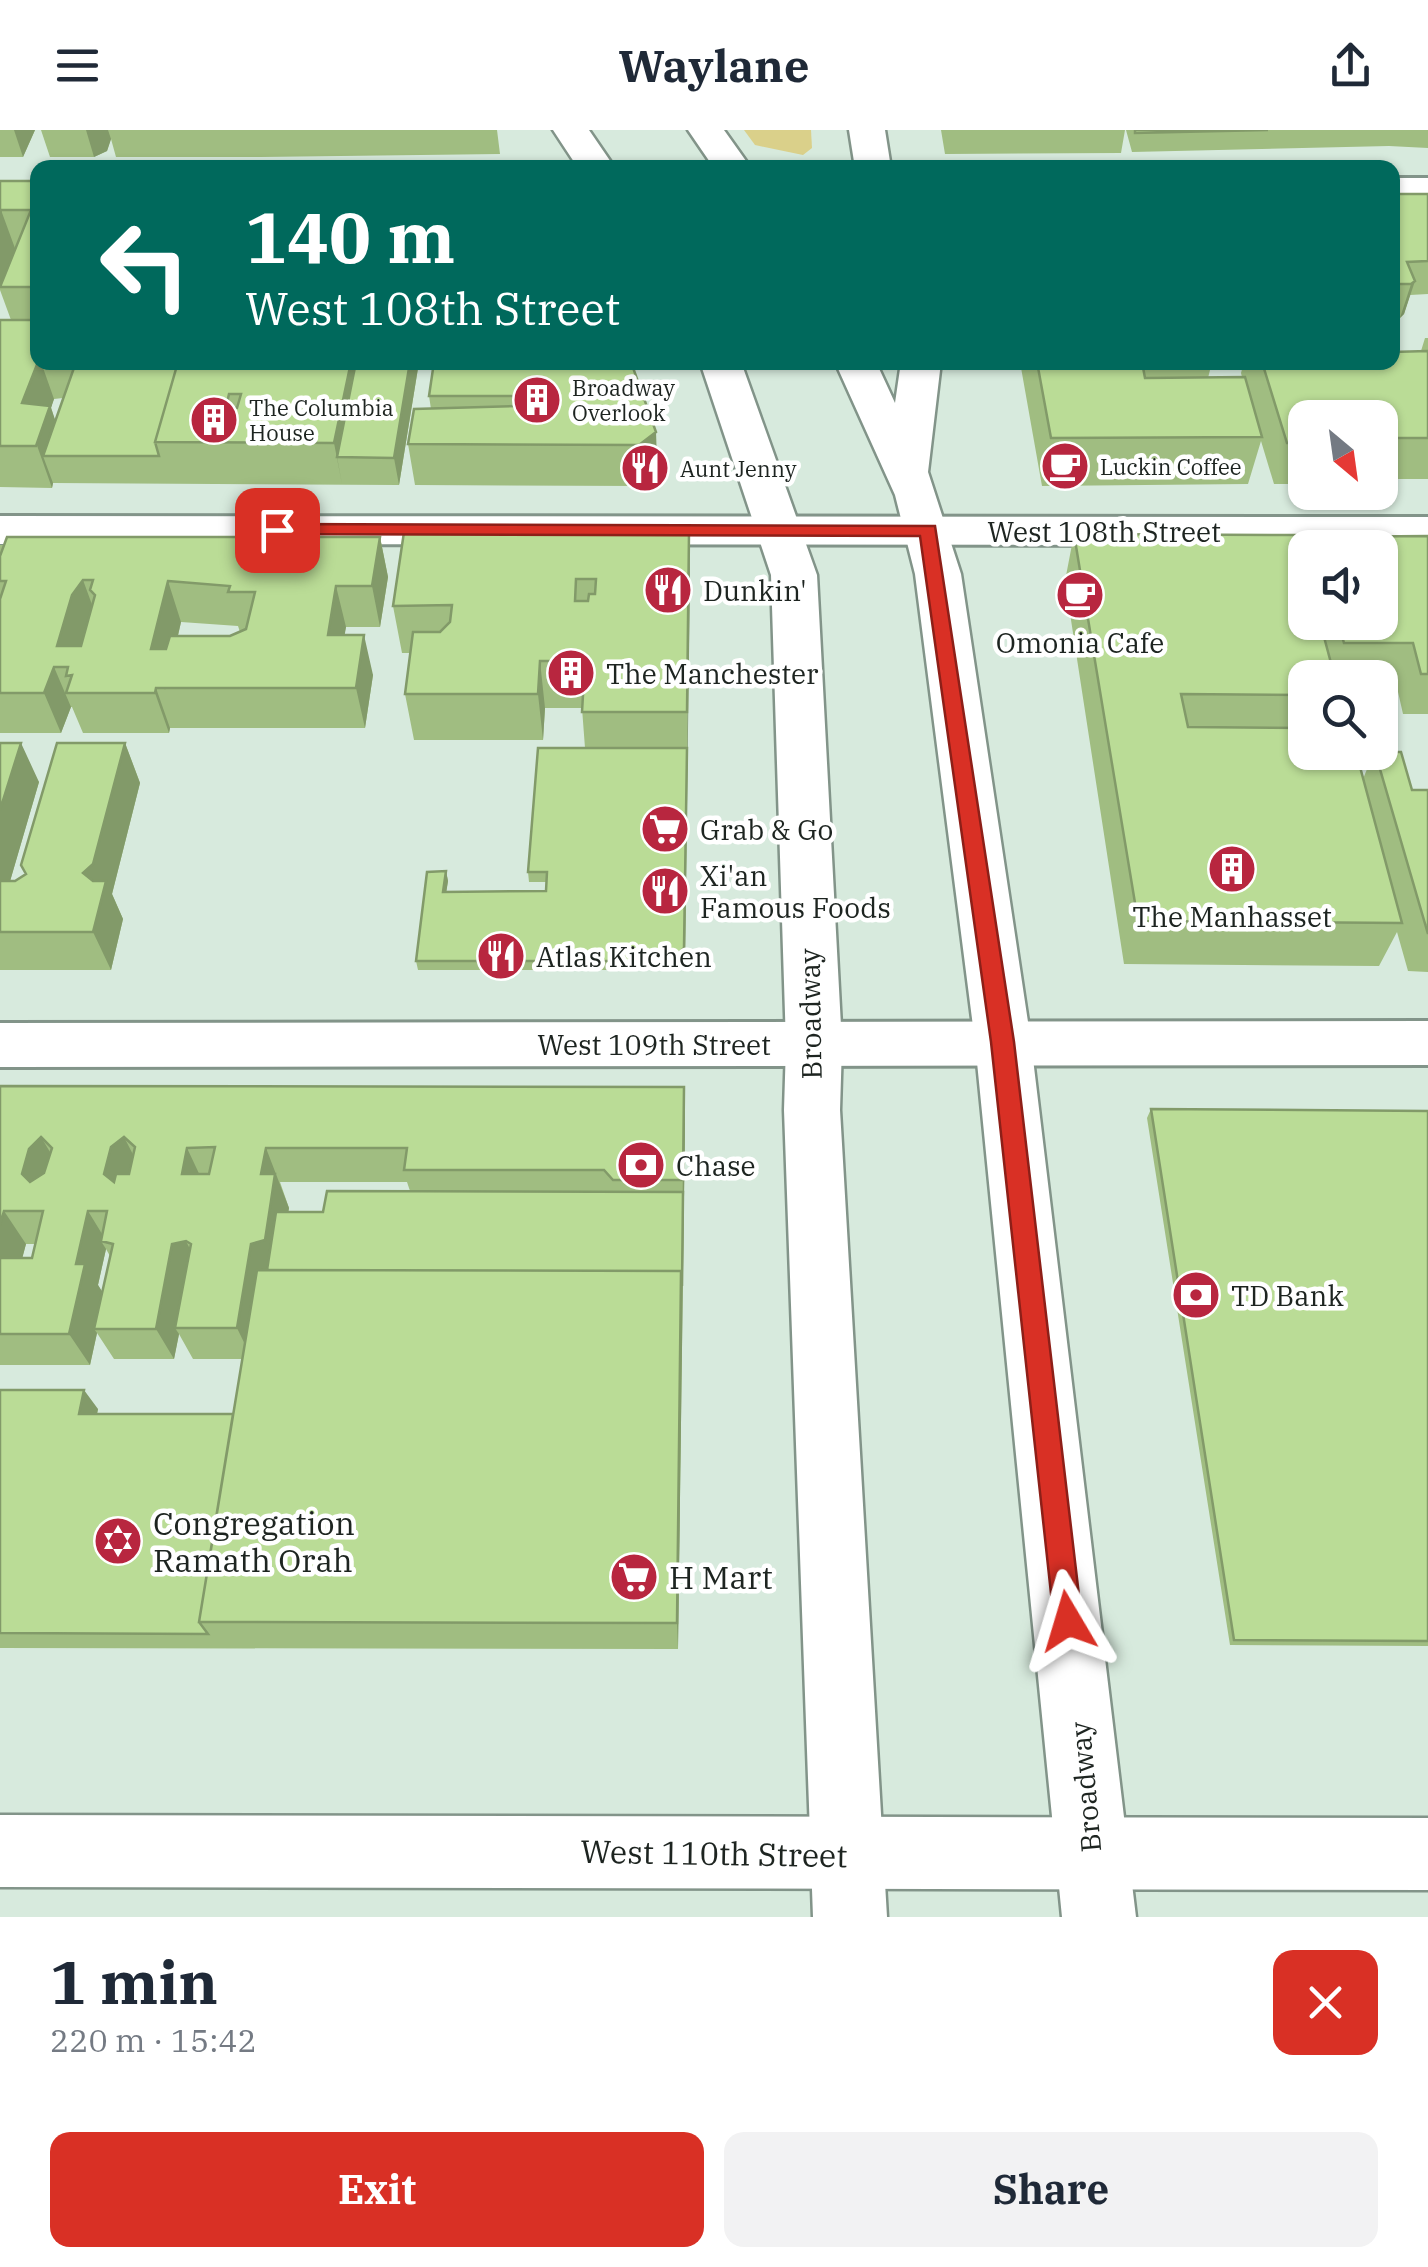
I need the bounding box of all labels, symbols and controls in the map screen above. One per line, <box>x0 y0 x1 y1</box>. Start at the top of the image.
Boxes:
text: Waylane <box>619 36 809 94</box>
icon: menu <box>50 38 105 93</box>
icon: share <box>1323 38 1378 93</box>
text: 140 m <box>245 191 455 282</box>
icon: left <box>80 200 210 330</box>
text: West 108th Street <box>245 279 620 337</box>
place label: Broadway Overlook <box>572 373 675 427</box>
building icon: Broadway Overlook <box>511 374 563 426</box>
place label: The Columbia House <box>249 393 394 447</box>
building icon: The Columbia House <box>188 394 240 446</box>
north arrow <box>1288 400 1398 510</box>
map controls <box>1288 400 1398 770</box>
cafe icon: Luckin Coffee <box>1039 440 1091 492</box>
restaurant icon: Aunt Jenny <box>619 442 671 494</box>
place label: Luckin Coffee <box>1100 452 1242 481</box>
place label: Aunt Jenny <box>680 454 797 483</box>
pin <box>235 488 320 573</box>
icon: arrive <box>250 503 305 558</box>
street label: West 108th Street <box>987 513 1221 550</box>
button: sound <box>1288 530 1398 640</box>
restaurant icon: Dunkin' <box>642 564 694 616</box>
cafe icon: Omonia Cafe <box>1054 569 1106 621</box>
place label: Dunkin' <box>703 572 807 609</box>
place label: Omonia Cafe <box>996 624 1164 661</box>
building icon: The Manchester <box>545 647 597 699</box>
place label: The Manchester <box>606 655 819 692</box>
button: search <box>1288 660 1398 770</box>
supermarket icon: Grab & Go <box>639 803 691 855</box>
place label: Grab & Go <box>700 811 833 848</box>
building icon: The Manhasset <box>1206 843 1258 895</box>
place label: Xi'an Famous Foods <box>700 857 891 926</box>
restaurant icon: Xi'an Famous Foods <box>639 865 691 917</box>
place label: The Manhasset <box>1132 898 1332 935</box>
restaurant icon: Atlas Kitchen <box>475 930 527 982</box>
place label: Atlas Kitchen <box>536 938 712 975</box>
street label: Broadway <box>790 948 830 1080</box>
street label: West 109th Street <box>537 1026 771 1063</box>
bank icon: Chase <box>615 1139 667 1191</box>
place label: Chase <box>676 1147 756 1184</box>
bank icon: TD Bank <box>1170 1269 1222 1321</box>
place label: TD Bank <box>1231 1277 1344 1314</box>
place label: Congregation Ramath Orah <box>153 1502 355 1581</box>
synagogue icon: Congregation Ramath Orah <box>92 1515 144 1567</box>
supermarket icon: H Mart <box>608 1551 660 1603</box>
place label: H Mart <box>669 1556 773 1598</box>
position arrow <box>1016 1569 1120 1673</box>
street label: Broadway <box>1061 1720 1109 1854</box>
street label: West 110th Street <box>580 1830 848 1876</box>
text: 1 min <box>50 1942 218 2021</box>
button: close <box>1273 1950 1378 2055</box>
text: 220 m · 15:42 <box>50 2019 257 2061</box>
button: Exit <box>50 2132 704 2247</box>
button: Share <box>724 2132 1378 2247</box>

